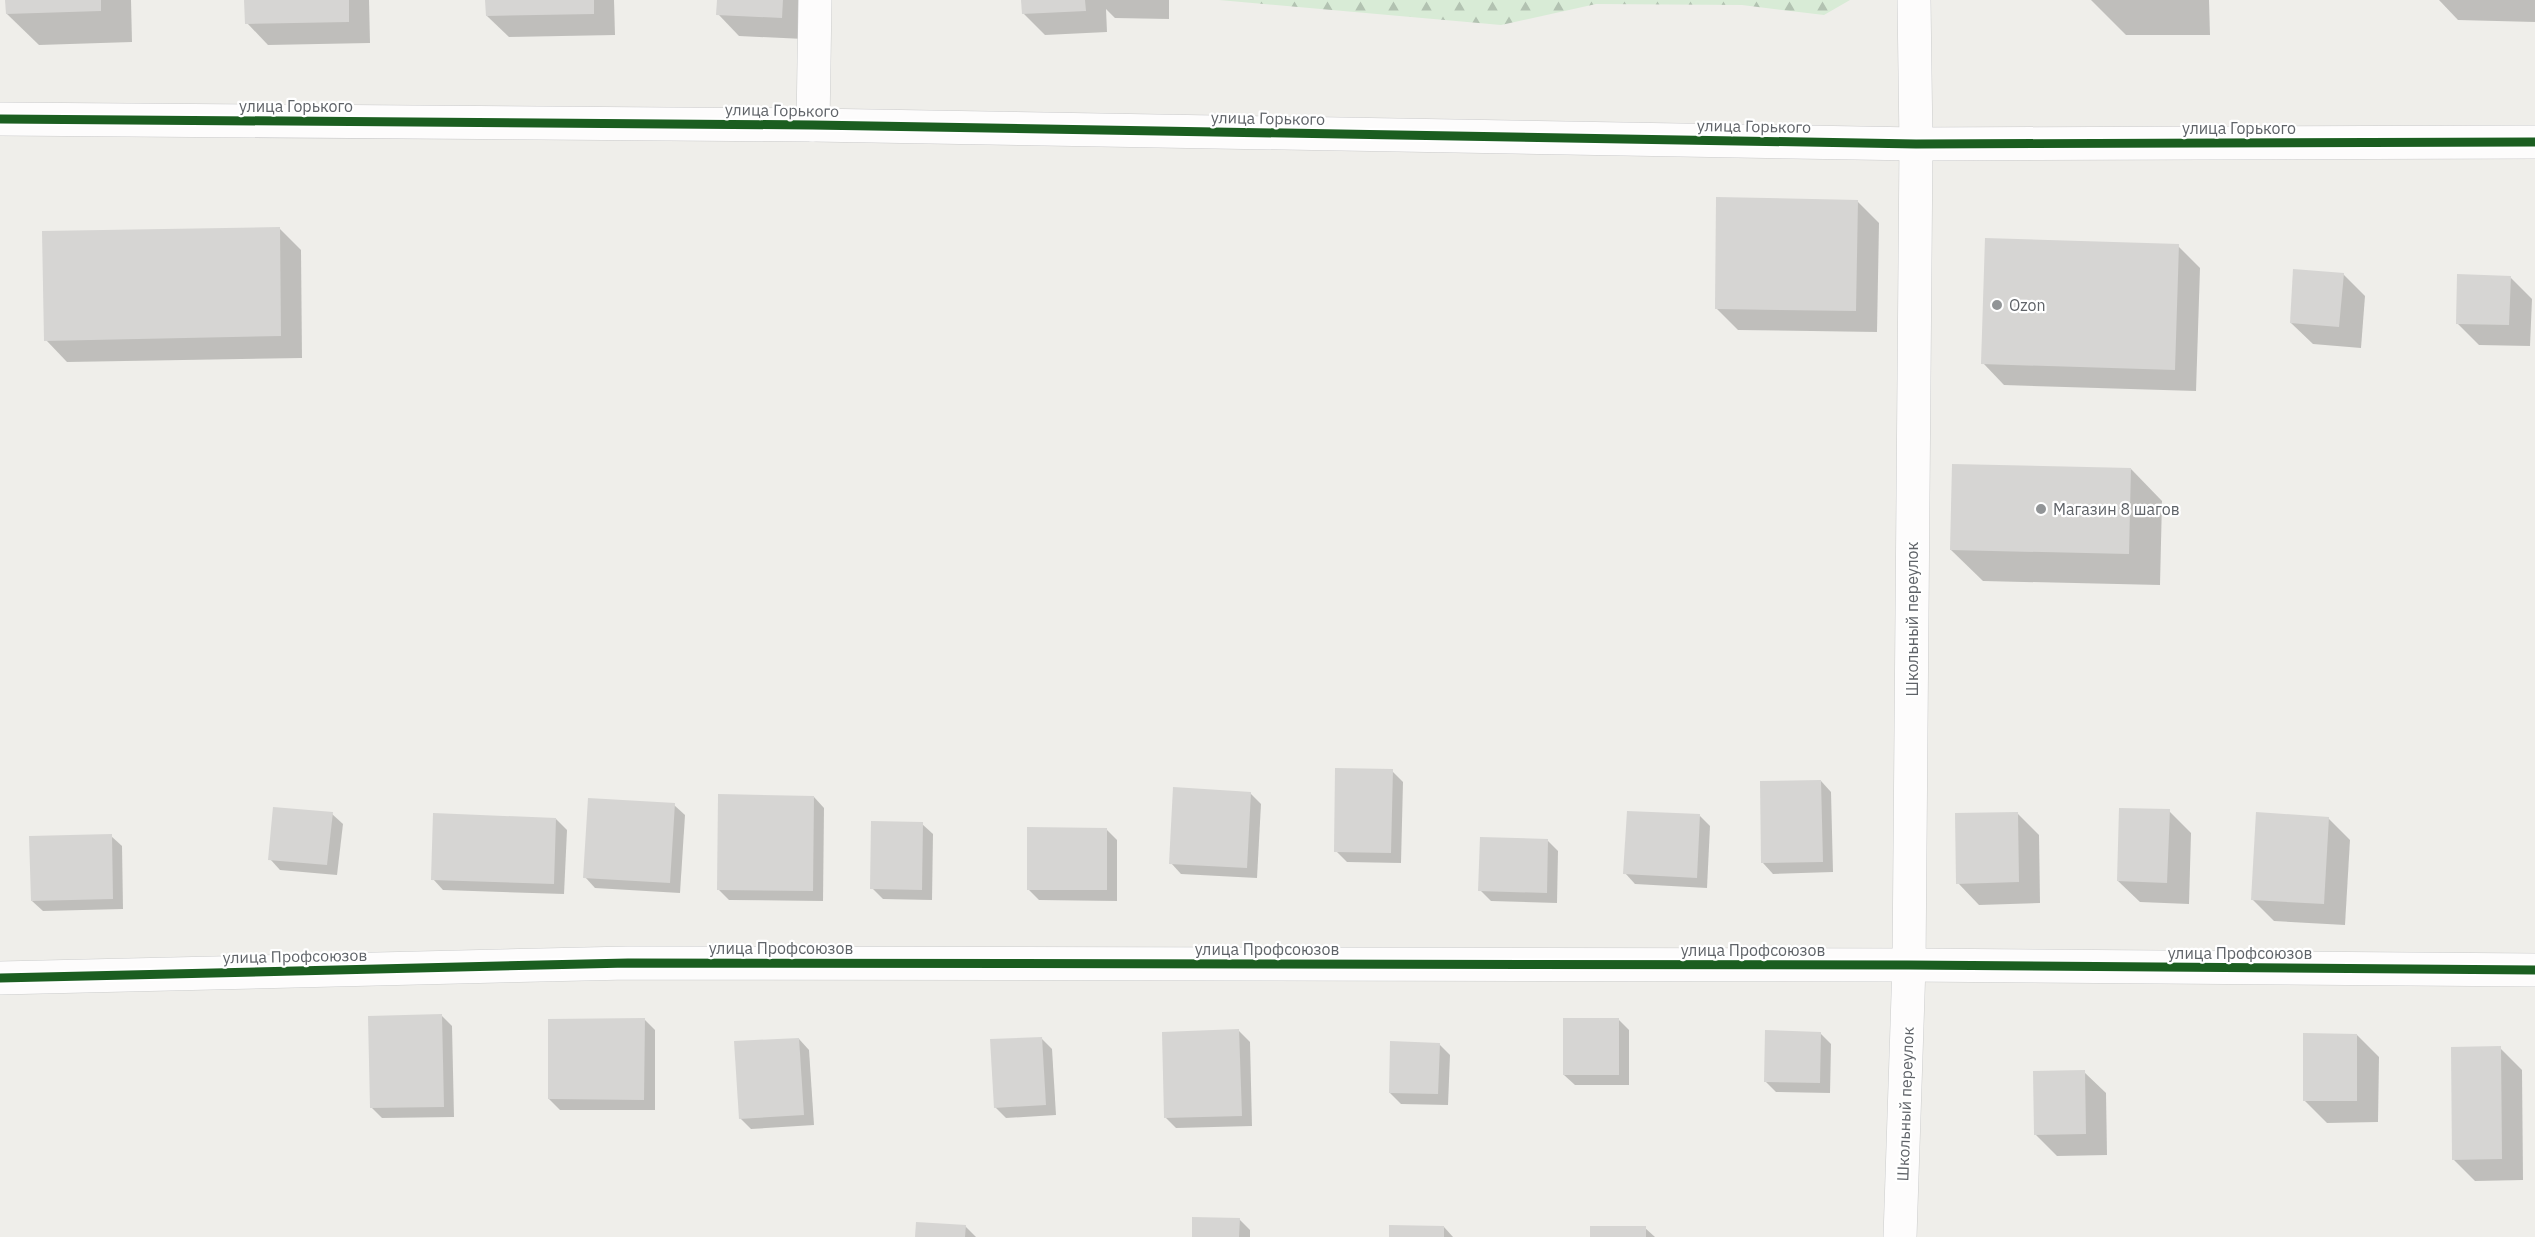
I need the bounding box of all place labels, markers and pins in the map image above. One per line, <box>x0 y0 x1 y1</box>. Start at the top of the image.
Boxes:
place label: Ozon <box>2009 295 2046 315</box>
marker: Ozon <box>1990 298 2004 312</box>
place label: Магазин 8 шагов <box>2053 499 2180 519</box>
marker: Магазин 8 шагов <box>2034 502 2048 516</box>

